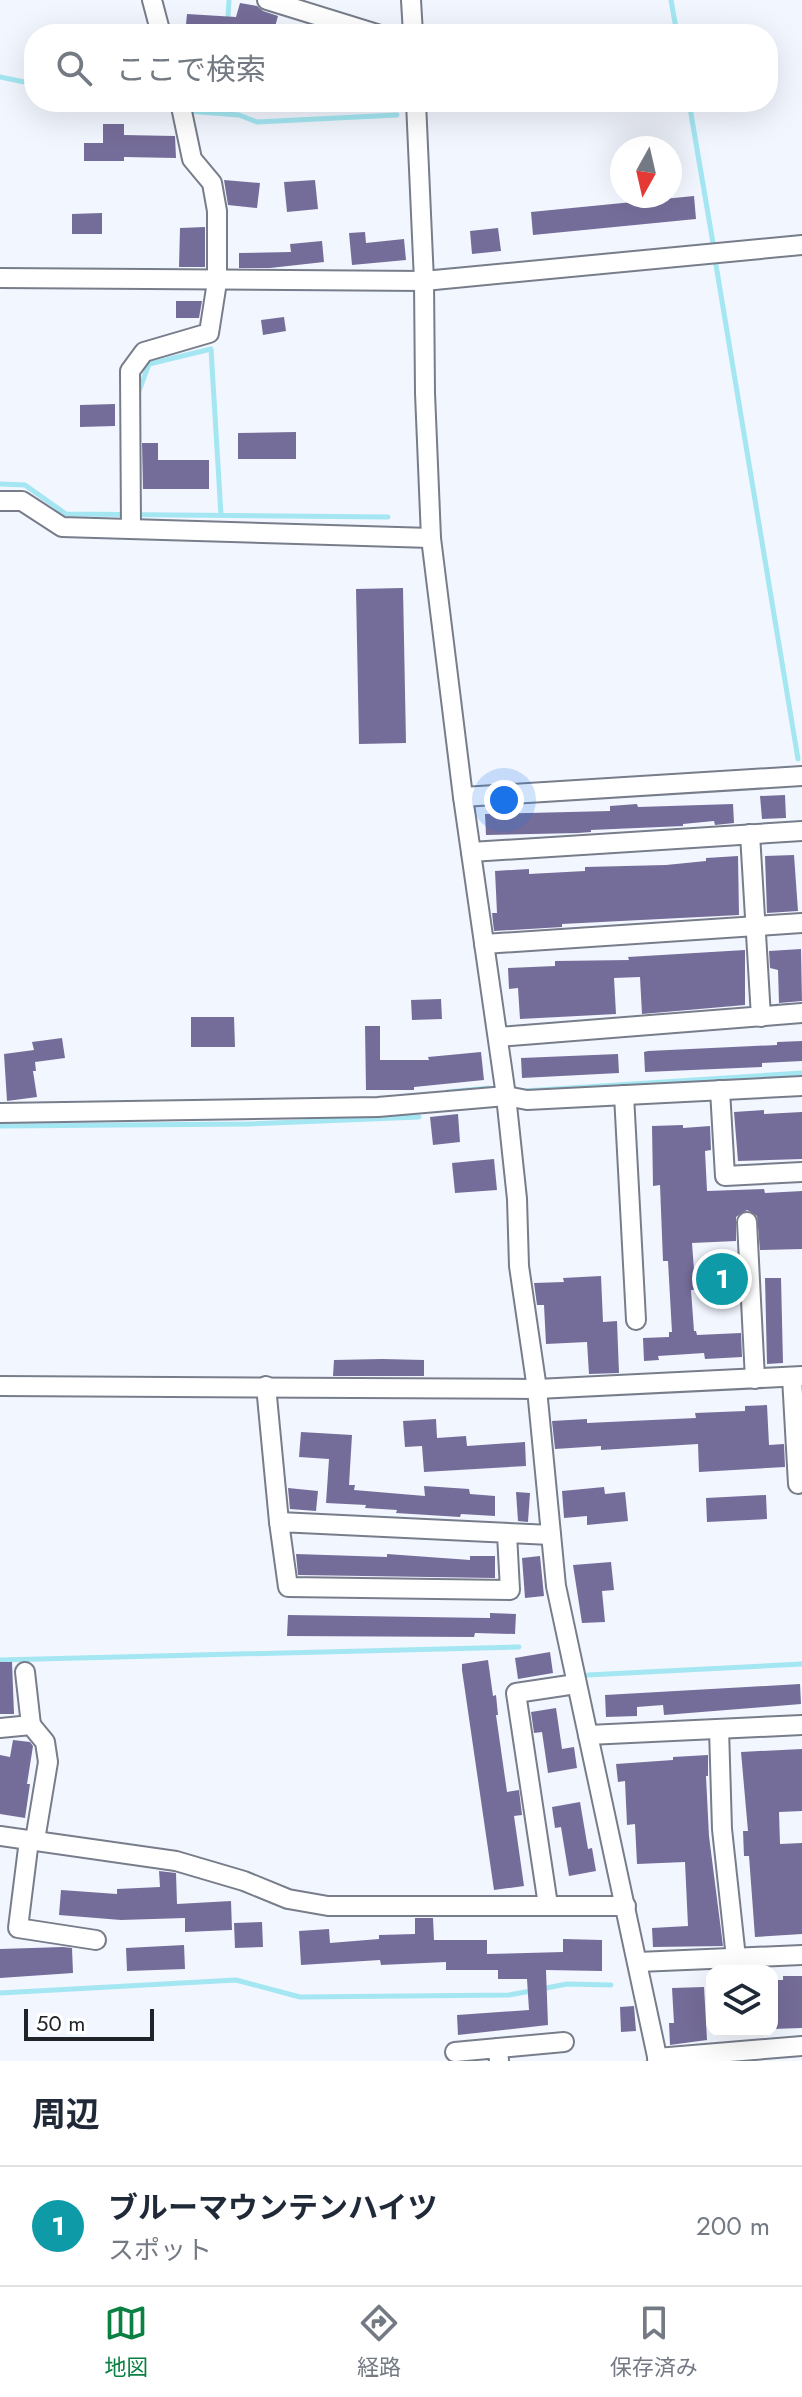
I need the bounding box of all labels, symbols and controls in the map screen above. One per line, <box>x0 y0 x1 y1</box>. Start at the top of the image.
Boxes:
search box <box>24 24 778 112</box>
icon: search <box>52 46 96 90</box>
text: ここで検索 <box>116 48 266 91</box>
north arrow <box>610 136 682 208</box>
your location <box>484 780 524 820</box>
pin: 1 <box>696 1249 748 1309</box>
map controls <box>706 1965 778 2037</box>
button: layers <box>706 1965 778 2037</box>
scale bar <box>24 2005 154 2041</box>
text: 50 m <box>36 2007 85 2039</box>
text: 周辺 <box>32 2090 100 2139</box>
text: ブルーマウンテンハイツ <box>108 2186 437 2229</box>
text: 1 <box>51 2207 65 2245</box>
text: 200 m <box>696 2207 770 2245</box>
text: スポット <box>108 2231 212 2269</box>
tab: 地図 <box>104 2301 148 2383</box>
tab: 経路 <box>357 2301 401 2383</box>
tab: 保存済み <box>610 2301 698 2383</box>

